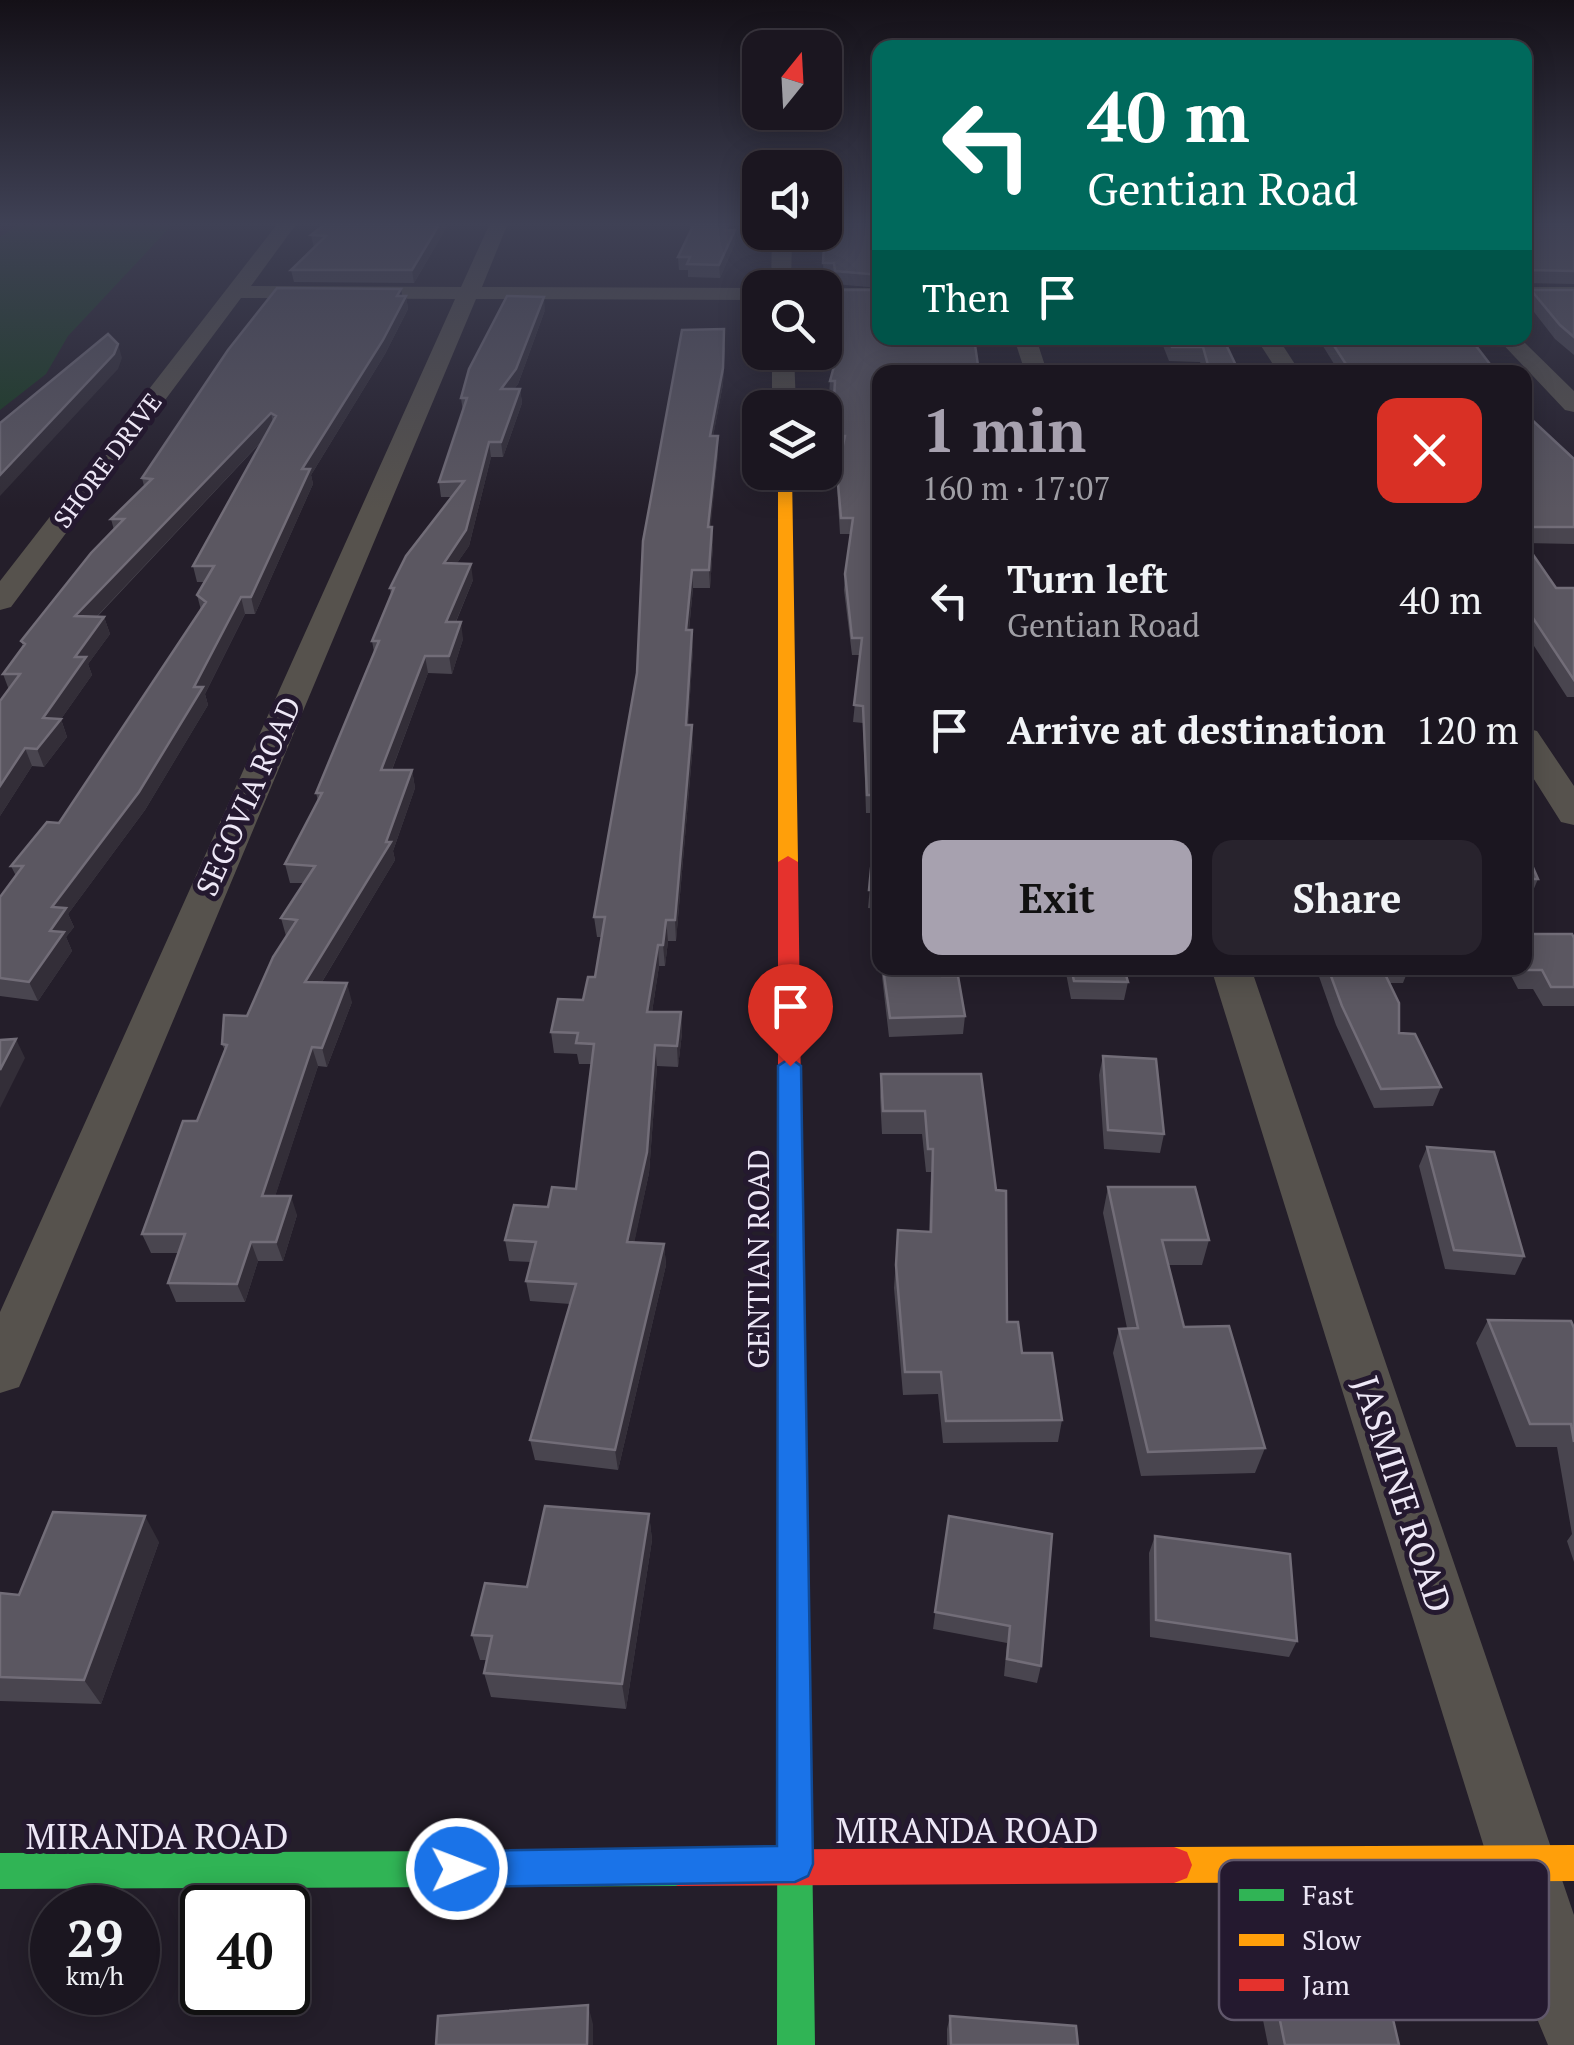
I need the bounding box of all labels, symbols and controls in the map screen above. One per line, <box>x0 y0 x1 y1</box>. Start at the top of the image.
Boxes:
north arrow <box>742 30 842 130</box>
map controls <box>742 30 842 490</box>
text: 40 m <box>1087 69 1250 162</box>
icon: left <box>922 80 1052 210</box>
button: sound <box>742 150 842 250</box>
text: Gentian Road <box>1087 158 1358 218</box>
button: search <box>742 270 842 370</box>
icon: arrive <box>1030 270 1085 325</box>
text: Then <box>922 273 1010 323</box>
street label: SHORE DRIVE <box>45 386 169 534</box>
button: layers <box>742 390 842 490</box>
text: 1 min <box>922 390 1086 469</box>
button: close <box>1377 398 1482 503</box>
text: 160 m · 17:07 <box>922 467 1110 509</box>
text: Turn left <box>1007 554 1168 604</box>
icon: left <box>922 573 977 628</box>
text: 40 m <box>1399 575 1482 625</box>
text: Gentian Road <box>1007 604 1200 646</box>
street label: SEGOVIA ROAD <box>186 690 310 902</box>
icon: arrive <box>922 703 977 758</box>
text: Arrive at destination <box>1007 705 1386 755</box>
text: 120 m <box>1416 705 1519 755</box>
button: Exit <box>922 840 1192 955</box>
button: Share <box>1212 840 1482 955</box>
pin <box>748 964 833 1067</box>
icon: arrive <box>763 979 818 1034</box>
street label: GENTIAN ROAD <box>738 1149 778 1369</box>
street label: JASMINE ROAD <box>1343 1370 1463 1618</box>
street label: MIRANDA ROAD <box>835 1807 1099 1853</box>
street label: MIRANDA ROAD <box>25 1813 289 1859</box>
position arrow <box>405 1817 509 1921</box>
legend <box>1219 1860 1549 2020</box>
text: Fast <box>1302 1876 1354 1913</box>
speed limit sign: 40 <box>180 1885 310 2015</box>
text: 29 <box>67 1905 123 1971</box>
text: Slow <box>1302 1921 1362 1958</box>
text: km/h <box>66 1959 124 1992</box>
text: Jam <box>1302 1966 1350 2003</box>

